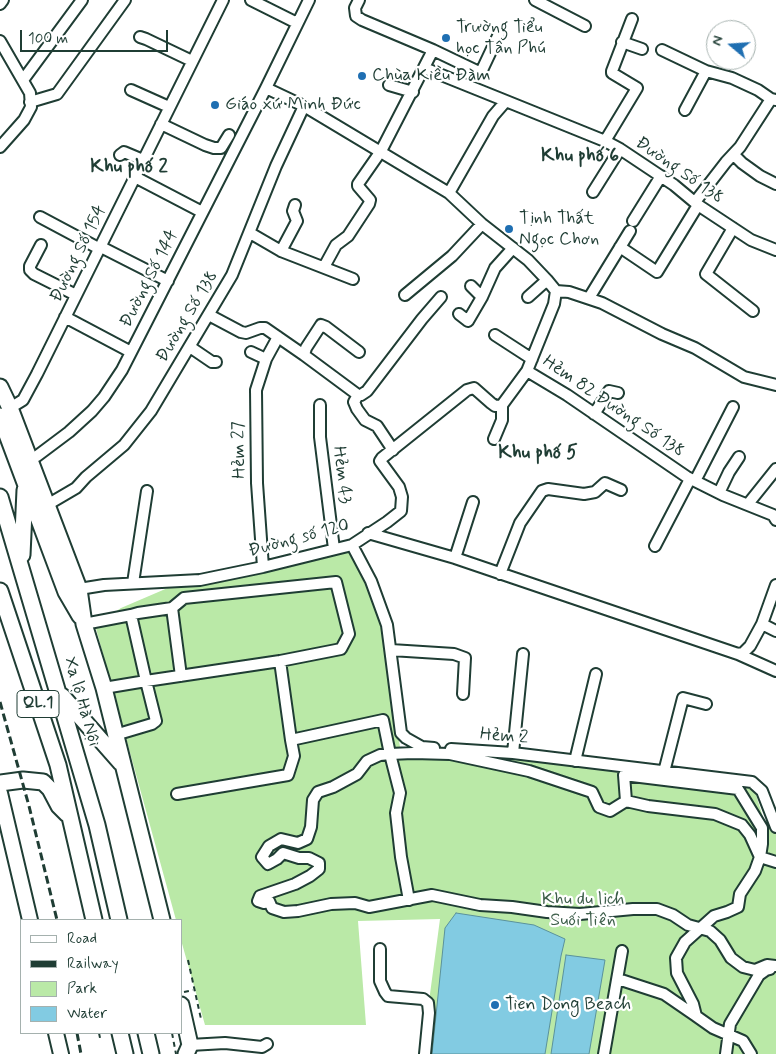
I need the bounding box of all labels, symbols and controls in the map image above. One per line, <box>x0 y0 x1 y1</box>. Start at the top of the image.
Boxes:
place label: Trường Tiểu học Tân Phú <box>456 17 546 59</box>
scale bar <box>22 20 170 52</box>
north arrow <box>706 20 756 70</box>
text: 100 m <box>28 29 68 49</box>
marker: Trường Tiểu học Tân Phú <box>440 32 452 44</box>
text: N <box>708 33 728 48</box>
place label: Chùa Kiều Đàm <box>372 65 490 87</box>
marker: Chùa Kiều Đàm <box>356 70 368 82</box>
place label: Giáo xứ Minh Đức <box>225 94 361 116</box>
marker: Giáo xứ Minh Đức <box>209 99 221 111</box>
street label: Đường Số 138 <box>631 133 727 209</box>
district label: Khu phố 6 <box>541 146 619 168</box>
district label: Khu phố 2 <box>90 157 168 179</box>
street label: Đường Số 154 <box>46 202 112 306</box>
place label: Tịnh Thất Ngọc Chơn <box>519 208 599 250</box>
marker: Tịnh Thất Ngọc Chơn <box>503 223 515 235</box>
street label: Đường Số 144 <box>116 226 184 332</box>
street label: Đường Số 138 <box>152 267 224 367</box>
street label: Hẻm 82 Đường Số 138 <box>538 351 688 463</box>
street label: Hẻm 27 <box>229 421 251 479</box>
district label: Khu phố 5 <box>498 443 578 465</box>
street label: Hẻm 43 <box>327 445 355 505</box>
street label: Đường số 120 <box>246 515 352 563</box>
street label: Xa lộ Hà Nội <box>58 655 104 749</box>
road number: QL.1 <box>17 691 59 718</box>
street label: Hẻm 2 <box>479 724 529 750</box>
park label: Khu du lịch Suối Tiên <box>542 889 624 932</box>
legend <box>20 919 182 1034</box>
text: Road <box>67 929 97 949</box>
text: Railway <box>67 954 119 974</box>
text: Park <box>67 979 97 999</box>
place label: Tien Dong Beach <box>505 994 631 1016</box>
marker: Tien Dong Beach <box>489 999 501 1011</box>
text: Water <box>67 1004 107 1024</box>

